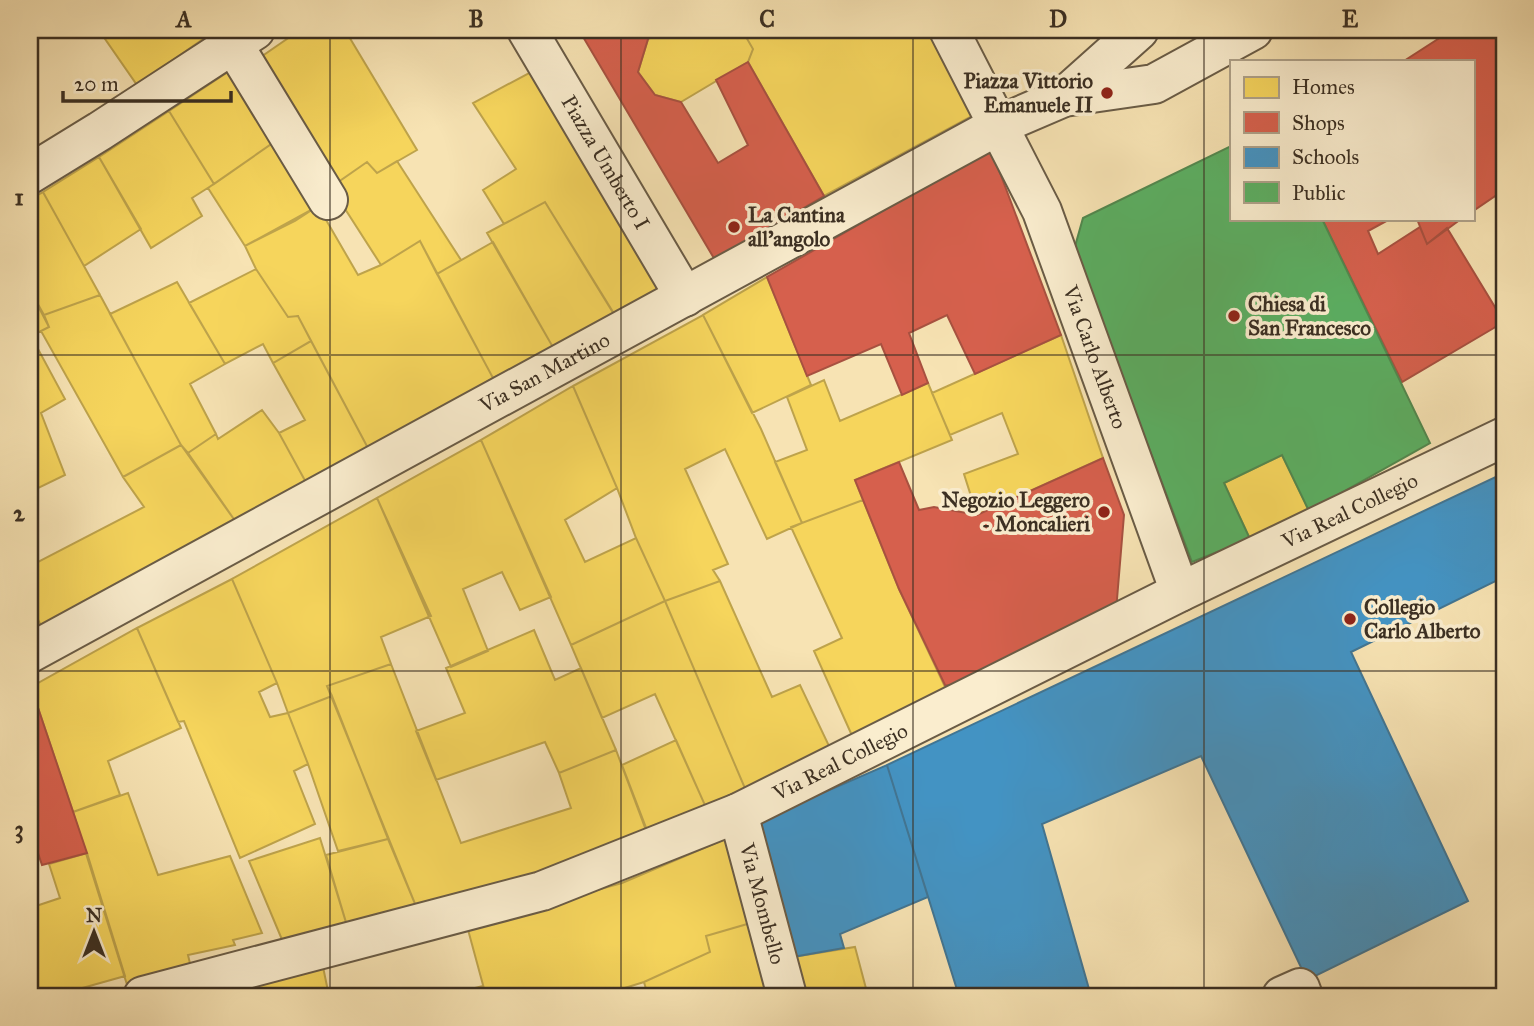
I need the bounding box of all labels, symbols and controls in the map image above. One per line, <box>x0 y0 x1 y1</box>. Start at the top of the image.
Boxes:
text: A <box>174 5 192 33</box>
text: B <box>468 5 484 33</box>
text: C <box>759 5 775 33</box>
text: D <box>1049 5 1067 33</box>
text: E <box>1342 5 1359 33</box>
scale bar <box>63 60 231 104</box>
legend <box>1230 60 1474 220</box>
place label: Piazza Vittorio Emanuele II <box>963 68 1093 118</box>
text: 20 m <box>74 71 119 97</box>
text: Homes <box>1292 74 1355 100</box>
marker: Piazza Vittorio Emanuele II <box>1099 85 1115 101</box>
street label: Piazza Umberto I <box>556 91 655 234</box>
text: Shops <box>1292 110 1345 136</box>
text: Schools <box>1292 144 1359 170</box>
text: Public <box>1292 180 1346 206</box>
text: 1 <box>14 183 24 211</box>
place label: La Cantina all’angolo <box>748 202 846 252</box>
marker: La Cantina all’angolo <box>726 219 742 235</box>
street label: Via Carlo Alberto <box>1057 281 1133 433</box>
place label: Chiesa di San Francesco <box>1248 291 1371 341</box>
marker: Chiesa di San Francesco <box>1226 308 1242 324</box>
street label: Via San Martino <box>474 327 614 419</box>
street label: Via Real Collegio <box>1277 467 1422 555</box>
place label: Negozio Leggero - Moncalieri <box>942 487 1090 537</box>
text: 2 <box>13 499 25 527</box>
marker: Negozio Leggero - Moncalieri <box>1096 504 1112 520</box>
place label: Collegio Carlo Alberto <box>1364 594 1481 644</box>
marker: Collegio Carlo Alberto <box>1342 611 1358 627</box>
street label: Via Real Collegio <box>768 717 912 807</box>
text: 3 <box>14 815 24 844</box>
street label: Via Mombello <box>733 839 791 967</box>
north arrow <box>60 897 130 967</box>
text: N <box>86 904 102 927</box>

